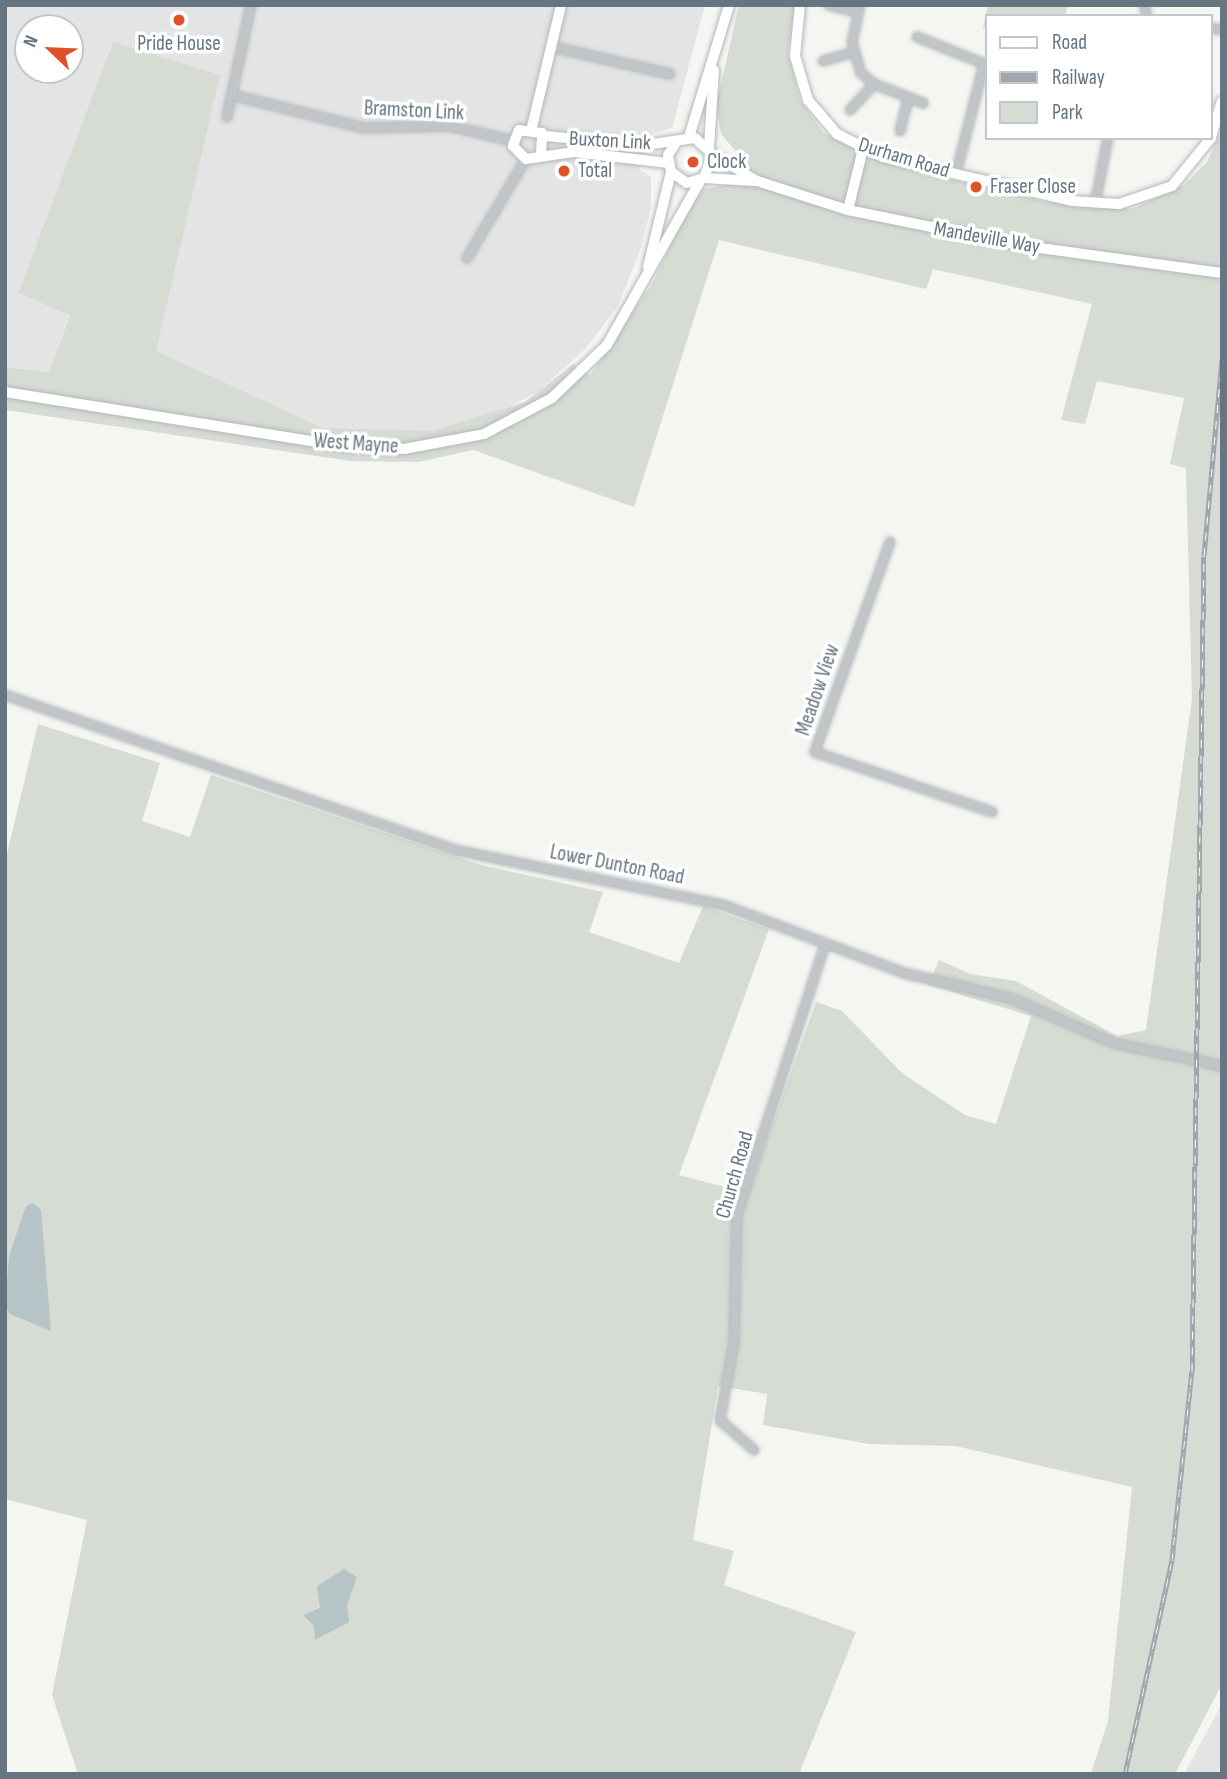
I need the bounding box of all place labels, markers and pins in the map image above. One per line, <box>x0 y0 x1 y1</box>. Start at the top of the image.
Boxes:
marker: Pride House <box>171 12 187 28</box>
place label: Pride House <box>137 31 221 57</box>
place label: Clock <box>707 149 746 175</box>
marker: Clock <box>685 154 701 170</box>
place label: Total <box>578 158 612 184</box>
marker: Total <box>556 163 572 179</box>
place label: Fraser Close <box>990 174 1076 200</box>
marker: Fraser Close <box>968 179 984 195</box>

